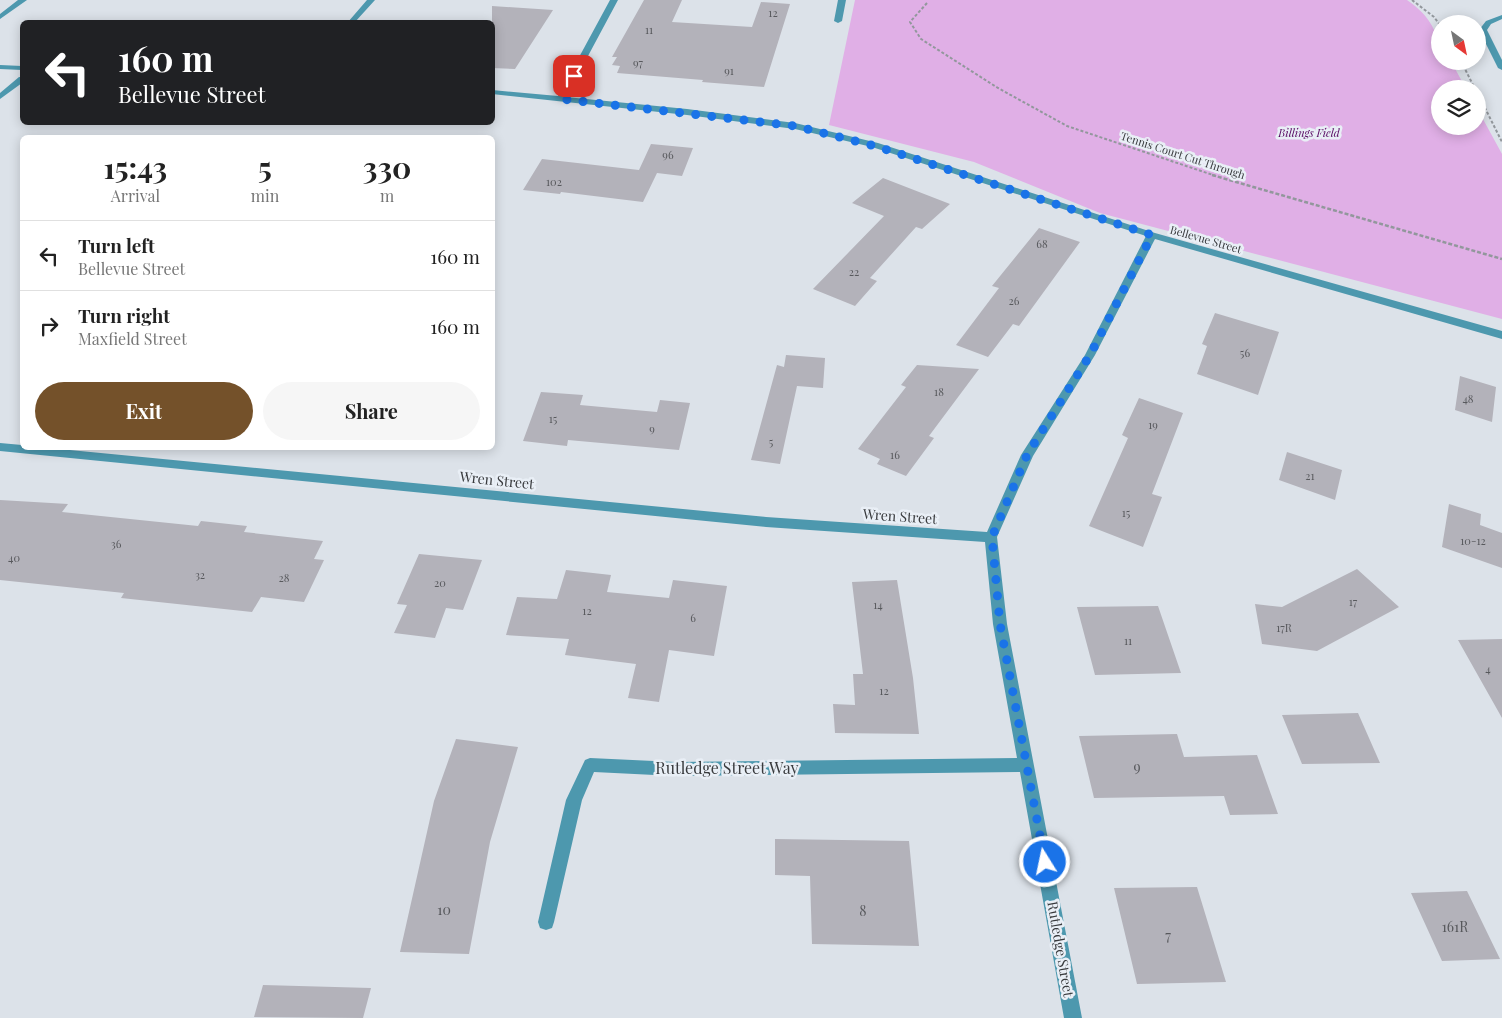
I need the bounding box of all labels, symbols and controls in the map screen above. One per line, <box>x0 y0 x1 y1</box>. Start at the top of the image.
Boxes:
house number: 12 <box>768 5 778 20</box>
north arrow <box>1431 15 1486 70</box>
map controls <box>1431 15 1486 135</box>
house number: 11 <box>645 22 653 37</box>
text: 160 m <box>118 34 213 81</box>
icon: left <box>35 40 100 105</box>
pin <box>553 55 595 97</box>
house number: 97 <box>633 55 644 70</box>
icon: arrive <box>560 62 588 90</box>
house number: 91 <box>724 63 734 78</box>
text: Bellevue Street <box>118 79 265 109</box>
button: layers <box>1431 80 1486 135</box>
park label: Billings Field <box>1277 125 1341 140</box>
street label: Tennis Court Cut Through <box>1119 128 1248 182</box>
text: 15:43 <box>104 147 167 187</box>
text: 5 <box>258 147 272 187</box>
text: 330 <box>363 147 411 187</box>
house number: 96 <box>662 147 674 162</box>
house number: 102 <box>546 174 562 189</box>
text: Arrival <box>111 185 160 206</box>
text: min <box>251 185 279 206</box>
text: m <box>380 185 394 206</box>
street label: Bellevue Street <box>1168 222 1244 256</box>
text: Turn left <box>78 232 155 258</box>
house number: 68 <box>1036 236 1048 251</box>
icon: left <box>35 242 63 270</box>
text: 160 m <box>430 243 480 269</box>
text: Bellevue Street <box>78 258 185 279</box>
house number: 22 <box>849 264 859 279</box>
house number: 26 <box>1009 293 1020 308</box>
text: Turn right <box>78 302 170 328</box>
icon: right <box>35 312 63 340</box>
text: 160 m <box>430 313 480 339</box>
text: Maxfield Street <box>78 328 187 349</box>
house number: 56 <box>1240 345 1250 360</box>
button: Exit <box>35 382 253 440</box>
button: Share <box>263 382 480 440</box>
house number: 18 <box>934 384 944 399</box>
house number: 48 <box>1462 391 1474 406</box>
house number: 15 <box>549 411 558 426</box>
house number: 19 <box>1148 417 1158 432</box>
house number: 9 <box>649 421 655 436</box>
house number: 5 <box>769 434 774 449</box>
house number: 16 <box>890 447 900 462</box>
street label: Wren Street <box>458 467 536 493</box>
house number: 21 <box>1305 468 1315 483</box>
street label: Wren Street <box>861 504 939 528</box>
house number: 15 <box>1122 505 1131 520</box>
house number: 10-12 <box>1460 533 1486 548</box>
house number: 36 <box>111 536 122 551</box>
house number: 40 <box>8 550 20 565</box>
house number: 32 <box>195 567 205 582</box>
house number: 28 <box>279 570 290 585</box>
house number: 20 <box>434 575 446 590</box>
house number: 17 <box>1349 594 1358 609</box>
house number: 14 <box>873 597 883 612</box>
house number: 12 <box>582 603 592 618</box>
house number: 6 <box>690 610 696 625</box>
house number: 17R <box>1276 620 1293 635</box>
house number: 11 <box>1124 633 1132 648</box>
house number: 4 <box>1485 661 1491 676</box>
house number: 12 <box>879 683 889 698</box>
street label: Rutledge Street Way <box>655 757 799 778</box>
house number: 9 <box>1133 757 1141 776</box>
position arrow <box>1018 835 1070 887</box>
house number: 10 <box>437 900 451 919</box>
street label: Rutledge Street <box>1043 900 1079 999</box>
house number: 8 <box>859 901 867 920</box>
house number: 161R <box>1442 917 1469 936</box>
house number: 7 <box>1165 926 1171 945</box>

